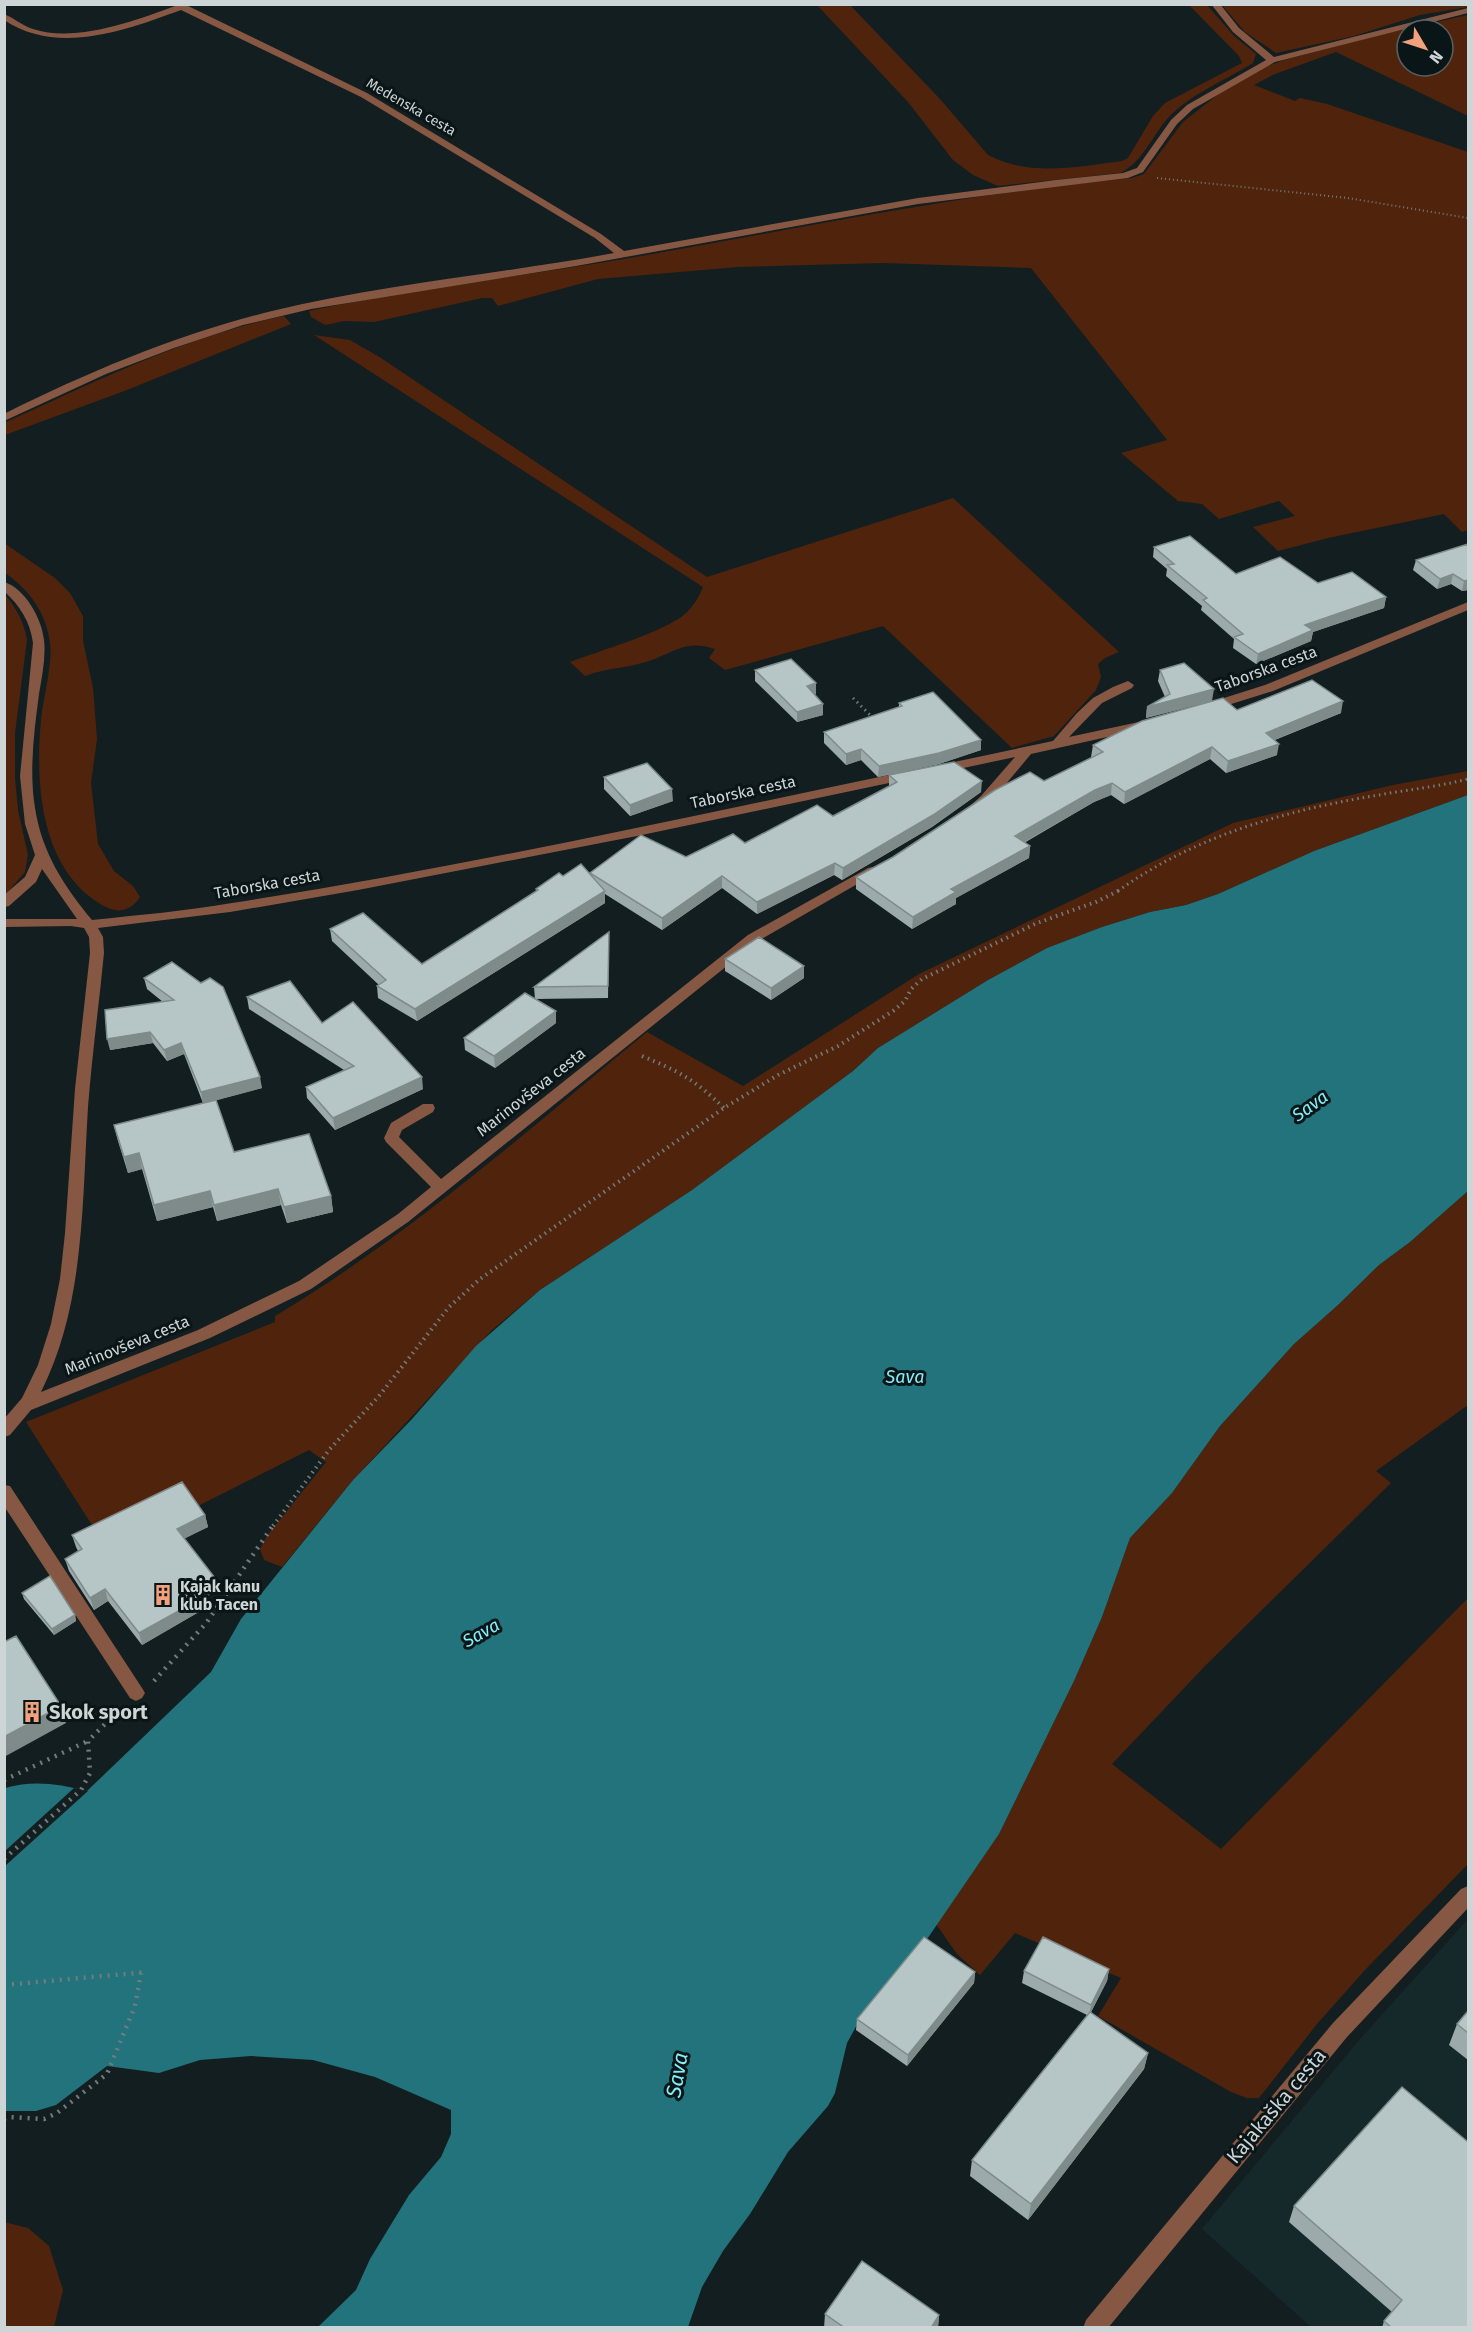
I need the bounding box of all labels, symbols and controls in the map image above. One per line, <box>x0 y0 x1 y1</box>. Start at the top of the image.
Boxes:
north arrow <box>1395 18 1455 78</box>
text: N <box>1426 47 1447 67</box>
street label: Medenska cesta <box>363 74 459 140</box>
street label: Taborska cesta <box>1212 642 1320 696</box>
street label: Taborska cesta <box>689 772 797 812</box>
street label: Taborska cesta <box>213 865 321 903</box>
street label: Marinovševa cesta <box>473 1044 589 1140</box>
water label: Sava <box>1287 1086 1332 1127</box>
street label: Marinovševa cesta <box>62 1311 192 1379</box>
water label: Sava <box>885 1366 924 1388</box>
place label: Kajak kanu klub Tacen <box>180 1577 260 1614</box>
building icon: Kajak kanu klub Tacen <box>151 1583 175 1607</box>
water label: Sava <box>458 1614 503 1653</box>
building icon: Skok sport <box>20 1700 44 1724</box>
place label: Skok sport <box>49 1700 148 1724</box>
street label: Kajakaška cesta <box>1221 2044 1331 2168</box>
water label: Sava <box>660 2050 694 2101</box>

